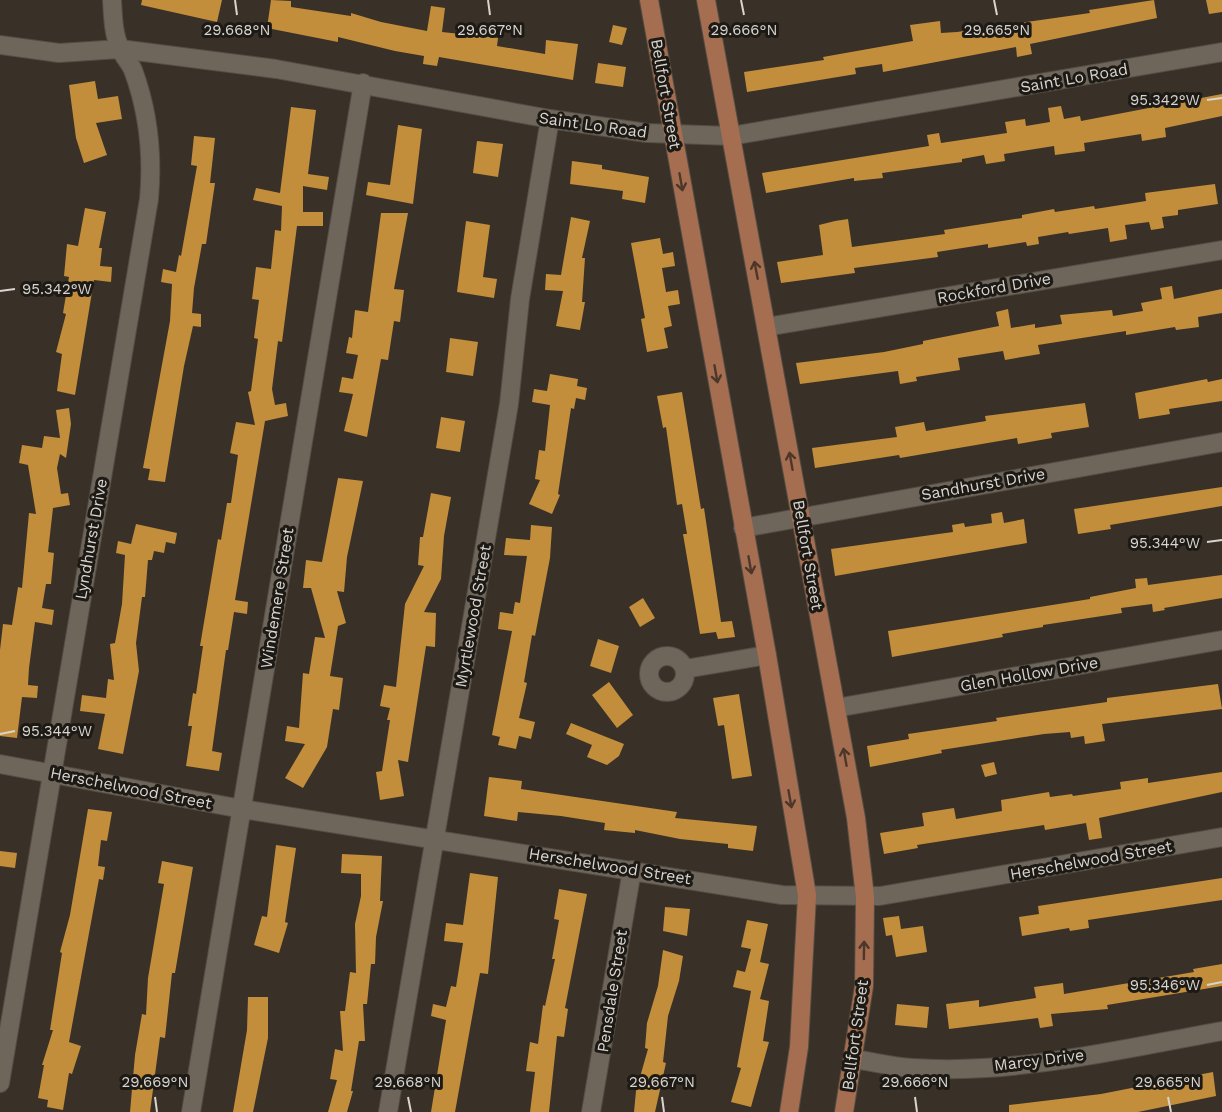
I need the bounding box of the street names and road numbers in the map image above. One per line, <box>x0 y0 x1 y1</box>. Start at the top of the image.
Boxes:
street label: Bellfort Street <box>647 37 685 151</box>
street label: Saint Lo Road <box>1019 59 1129 97</box>
street label: Saint Lo Road <box>538 108 648 142</box>
street label: Rockford Drive <box>936 269 1052 307</box>
street label: Sandhurst Drive <box>920 464 1046 504</box>
street label: Lyndhurst Drive <box>71 477 111 601</box>
street label: Bellfort Street <box>789 498 827 612</box>
street label: Windemere Street <box>256 526 298 670</box>
street label: Myrtlewood Street <box>451 543 495 689</box>
street label: Glen Hollow Drive <box>959 653 1099 695</box>
street label: Herschelwood Street <box>49 763 214 813</box>
street label: Herschelwood Street <box>1009 836 1174 884</box>
street label: Herschelwood Street <box>527 844 693 888</box>
street label: Pensdale Street <box>593 928 631 1054</box>
street label: Bellfort Street <box>838 978 872 1092</box>
street label: Marcy Drive <box>993 1045 1085 1075</box>

